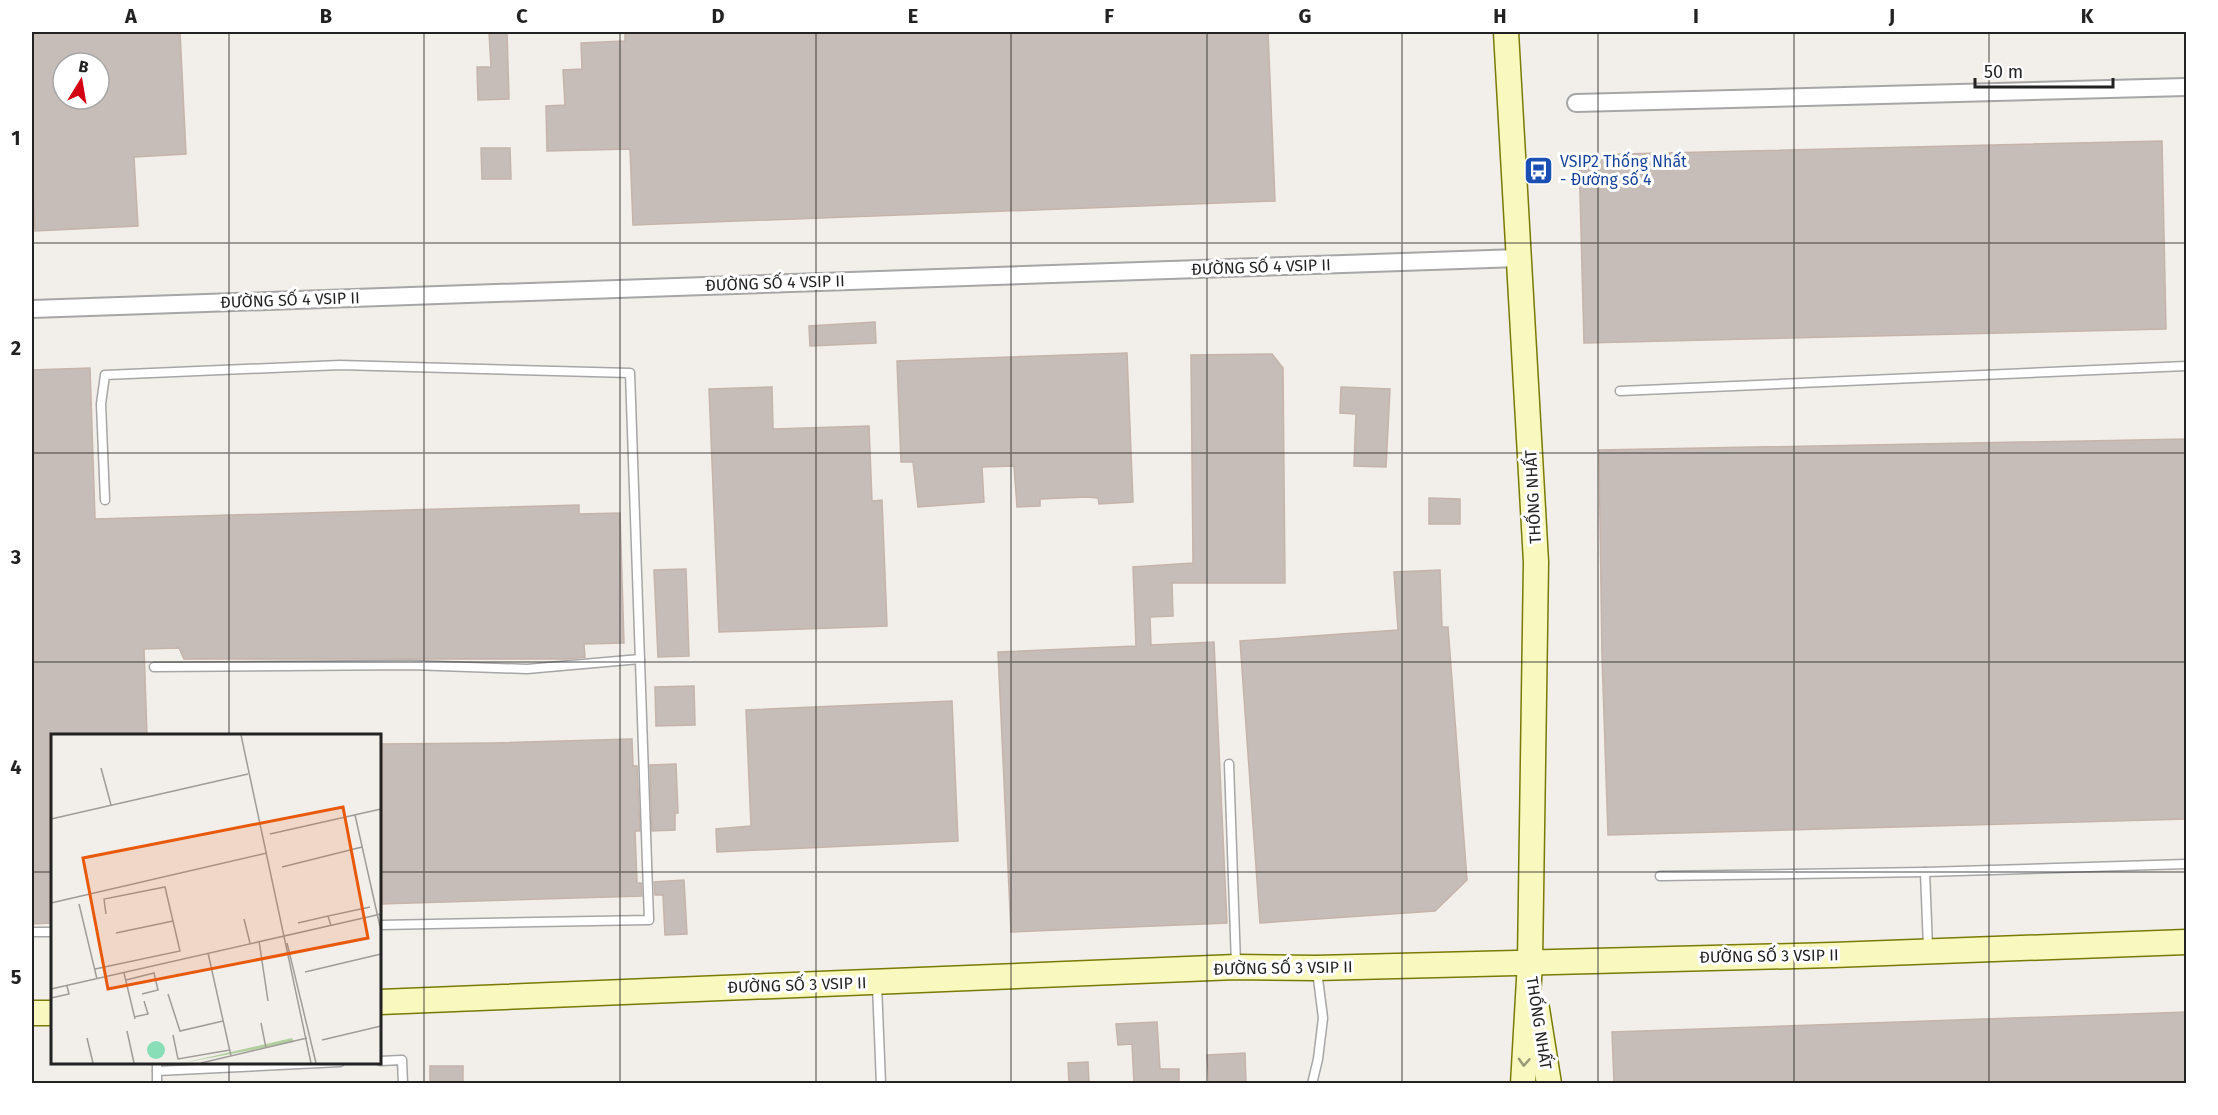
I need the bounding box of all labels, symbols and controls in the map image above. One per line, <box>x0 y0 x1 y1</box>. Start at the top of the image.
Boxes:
text: A <box>124 4 138 28</box>
text: B <box>320 4 332 28</box>
text: C <box>516 4 528 28</box>
text: D <box>711 4 725 28</box>
text: E <box>908 4 918 28</box>
text: F <box>1104 4 1114 28</box>
text: G <box>1299 4 1311 28</box>
text: H <box>1493 4 1507 28</box>
text: I <box>1693 4 1699 28</box>
text: J <box>1888 4 1895 28</box>
text: K <box>2081 4 2094 28</box>
north arrow <box>51 51 111 111</box>
scale bar <box>1975 51 2113 89</box>
text: B <box>77 56 91 77</box>
text: 50 m <box>1984 61 2023 83</box>
text: 1 <box>11 126 21 150</box>
place label: VSIP2 Thống Nhất - Đường số 4 <box>1560 151 1687 189</box>
bus stop icon: VSIP2 Thống Nhất - Đường số 4 <box>1523 154 1555 186</box>
street label: ĐƯỜNG SỐ 4 VSIP II <box>1191 252 1331 279</box>
street label: ĐƯỜNG SỐ 4 VSIP II <box>705 268 845 295</box>
street label: ĐƯỜNG SỐ 4 VSIP II <box>220 285 360 312</box>
text: 2 <box>11 336 21 360</box>
street label: THỐNG NHẤT <box>1518 449 1545 545</box>
text: 3 <box>10 545 21 569</box>
inset map <box>51 734 381 1064</box>
text: 4 <box>10 755 22 779</box>
street label: ĐƯỜNG SỐ 3 VSIP II <box>1699 942 1839 967</box>
street label: ĐƯỜNG SỐ 3 VSIP II <box>1213 954 1353 979</box>
text: 5 <box>11 965 22 989</box>
street label: ĐƯỜNG SỐ 3 VSIP II <box>727 970 867 997</box>
street label: THỐNG NHẤT <box>1522 975 1559 1072</box>
one-way arrow <box>1518 1058 1531 1067</box>

